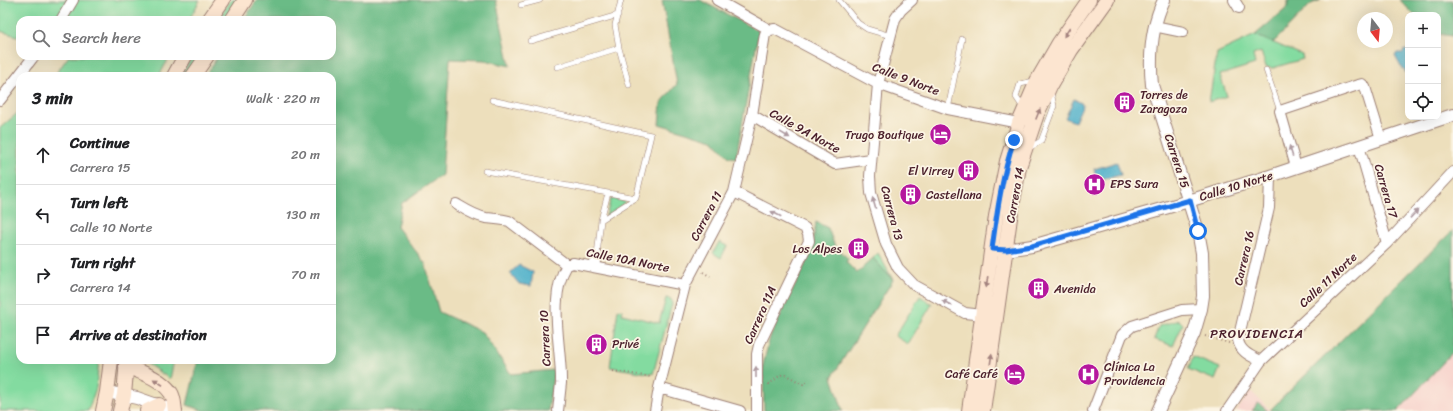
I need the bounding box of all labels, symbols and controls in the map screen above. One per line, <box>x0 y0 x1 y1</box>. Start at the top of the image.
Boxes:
north arrow <box>1357 12 1393 48</box>
map controls <box>1405 12 1441 120</box>
button: + <box>1405 12 1441 48</box>
search box <box>16 16 336 60</box>
text: Search here <box>62 25 141 51</box>
icon: search <box>30 27 52 49</box>
one-way arrow <box>1063 27 1071 37</box>
button: − <box>1405 48 1441 84</box>
street label: Calle 9 Norte <box>869 56 943 102</box>
text: 3 min <box>32 83 73 113</box>
place label: Torres de Zaragoza <box>1140 84 1188 120</box>
button: locate <box>1405 84 1441 120</box>
text: Walk · 220 m <box>246 87 320 110</box>
building icon: Torres de Zaragoza <box>1112 89 1138 115</box>
street label: Calle 9A Norte <box>765 102 845 160</box>
one-way arrow <box>1035 107 1041 119</box>
hotel icon: Trugo Boutique <box>927 122 953 148</box>
place label: Trugo Boutique <box>845 124 924 146</box>
text: Continue <box>70 130 130 156</box>
one-way arrow <box>780 131 790 139</box>
route end <box>1005 131 1023 149</box>
street label: Carrera 15 <box>1158 131 1196 191</box>
text: 20 m <box>291 143 320 166</box>
icon: ahead <box>32 144 54 166</box>
one-way arrow <box>1288 145 1294 157</box>
text: Carrera 15 <box>70 156 131 179</box>
building icon: El Virrey <box>956 158 982 184</box>
place label: El Virrey <box>908 160 955 182</box>
street label: Carrera 17 <box>1368 161 1405 222</box>
street label: Calle 10 Norte <box>1196 164 1276 208</box>
street label: Carrera 14 <box>999 165 1031 225</box>
hospital icon: EPS Sura <box>1081 171 1107 197</box>
place label: EPS Sura <box>1110 173 1159 195</box>
building icon: Castellana <box>898 182 924 208</box>
street label: Carrera 13 <box>874 183 910 243</box>
place label: Castellana <box>926 184 982 206</box>
street label: Carrera 11 <box>684 187 728 245</box>
text: Turn left <box>70 190 128 216</box>
one-way arrow <box>871 197 877 209</box>
text: 130 m <box>286 203 320 226</box>
icon: left <box>32 204 54 226</box>
one-way arrow <box>1409 209 1418 220</box>
one-way arrow <box>770 210 782 217</box>
text: Calle 10 Norte <box>70 216 152 239</box>
route start <box>1189 222 1207 240</box>
street label: Carrera 16 <box>1227 228 1261 288</box>
building icon: Los Alpes <box>845 236 871 262</box>
place label: Los Alpes <box>792 238 842 260</box>
street label: Calle 10A Norte <box>585 241 671 279</box>
street label: Calle 11 Norte <box>1294 247 1362 313</box>
text: Turn right <box>70 250 135 276</box>
text: 70 m <box>291 263 320 286</box>
icon: right <box>32 264 54 286</box>
text: Carrera 14 <box>70 276 131 299</box>
one-way arrow <box>984 276 991 288</box>
building icon: Avenida <box>1026 276 1052 302</box>
place label: Avenida <box>1053 278 1096 300</box>
street label: Carrera 11A <box>737 282 783 348</box>
one-way arrow <box>941 300 952 306</box>
street label: Carrera 10 <box>533 309 557 367</box>
text: Arrive at destination <box>70 322 207 348</box>
district label: PROVIDENCIA <box>1210 322 1304 345</box>
icon: arrive <box>32 324 54 346</box>
building icon: Privé <box>583 331 609 357</box>
place label: Privé <box>612 333 639 355</box>
one-way arrow <box>988 352 994 365</box>
place label: Clínica La Providencia <box>1104 356 1166 392</box>
hotel icon: Café Café <box>1001 361 1027 387</box>
hospital icon: Clínica La Providencia <box>1076 361 1102 387</box>
place label: Café Café <box>945 363 998 385</box>
one-way arrow <box>753 365 759 378</box>
one-way arrow <box>153 378 163 386</box>

